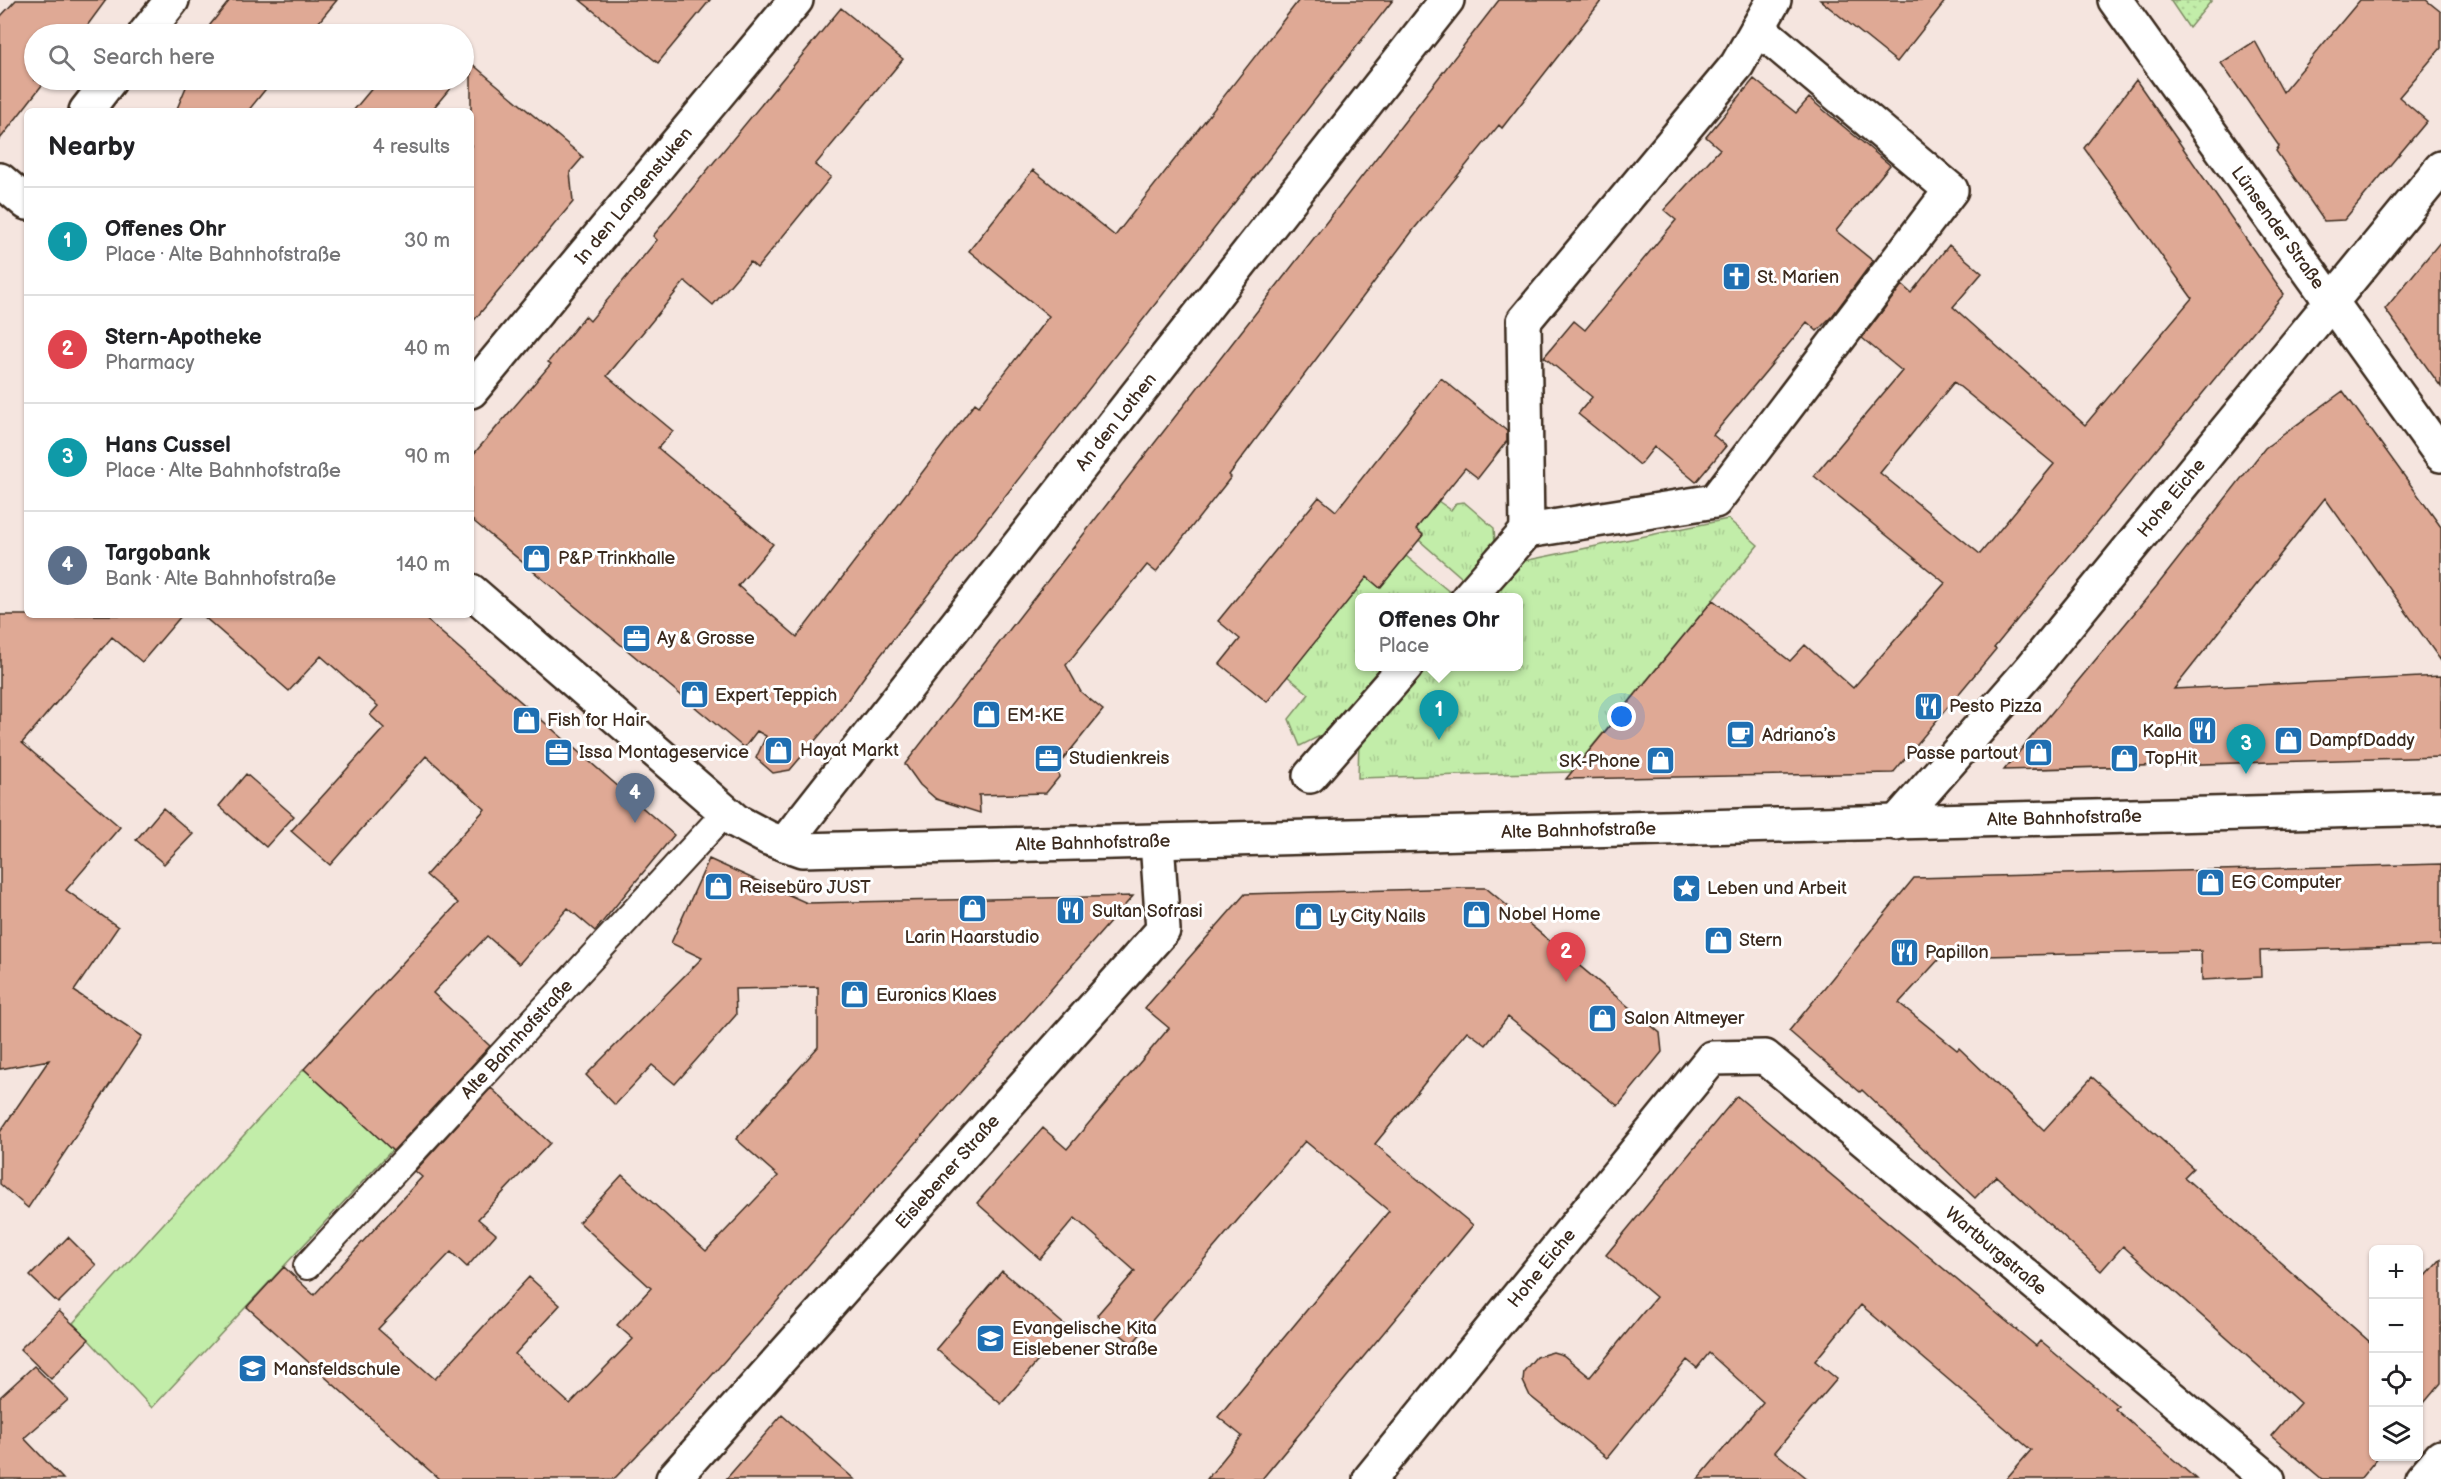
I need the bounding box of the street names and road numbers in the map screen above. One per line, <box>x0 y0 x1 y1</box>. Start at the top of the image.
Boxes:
street label: In den Langenstuken <box>571 123 697 269</box>
street label: Lünsender Straße <box>2227 162 2329 294</box>
street label: An den Lothen <box>1071 369 1161 475</box>
street label: Hohe Eiche <box>2133 454 2210 542</box>
street label: Alte Bahnhofstraße <box>1987 806 2142 831</box>
street label: Alte Bahnhofstraße <box>1501 818 1657 843</box>
street label: Alte Bahnhofstraße <box>1015 831 1171 856</box>
street label: Alte Bahnhofstraße <box>457 975 577 1103</box>
street label: Eislebener Straße <box>891 1110 1004 1233</box>
street label: Wartburgstraße <box>1941 1203 2051 1300</box>
street label: Hohe Eiche <box>1504 1224 1580 1312</box>

